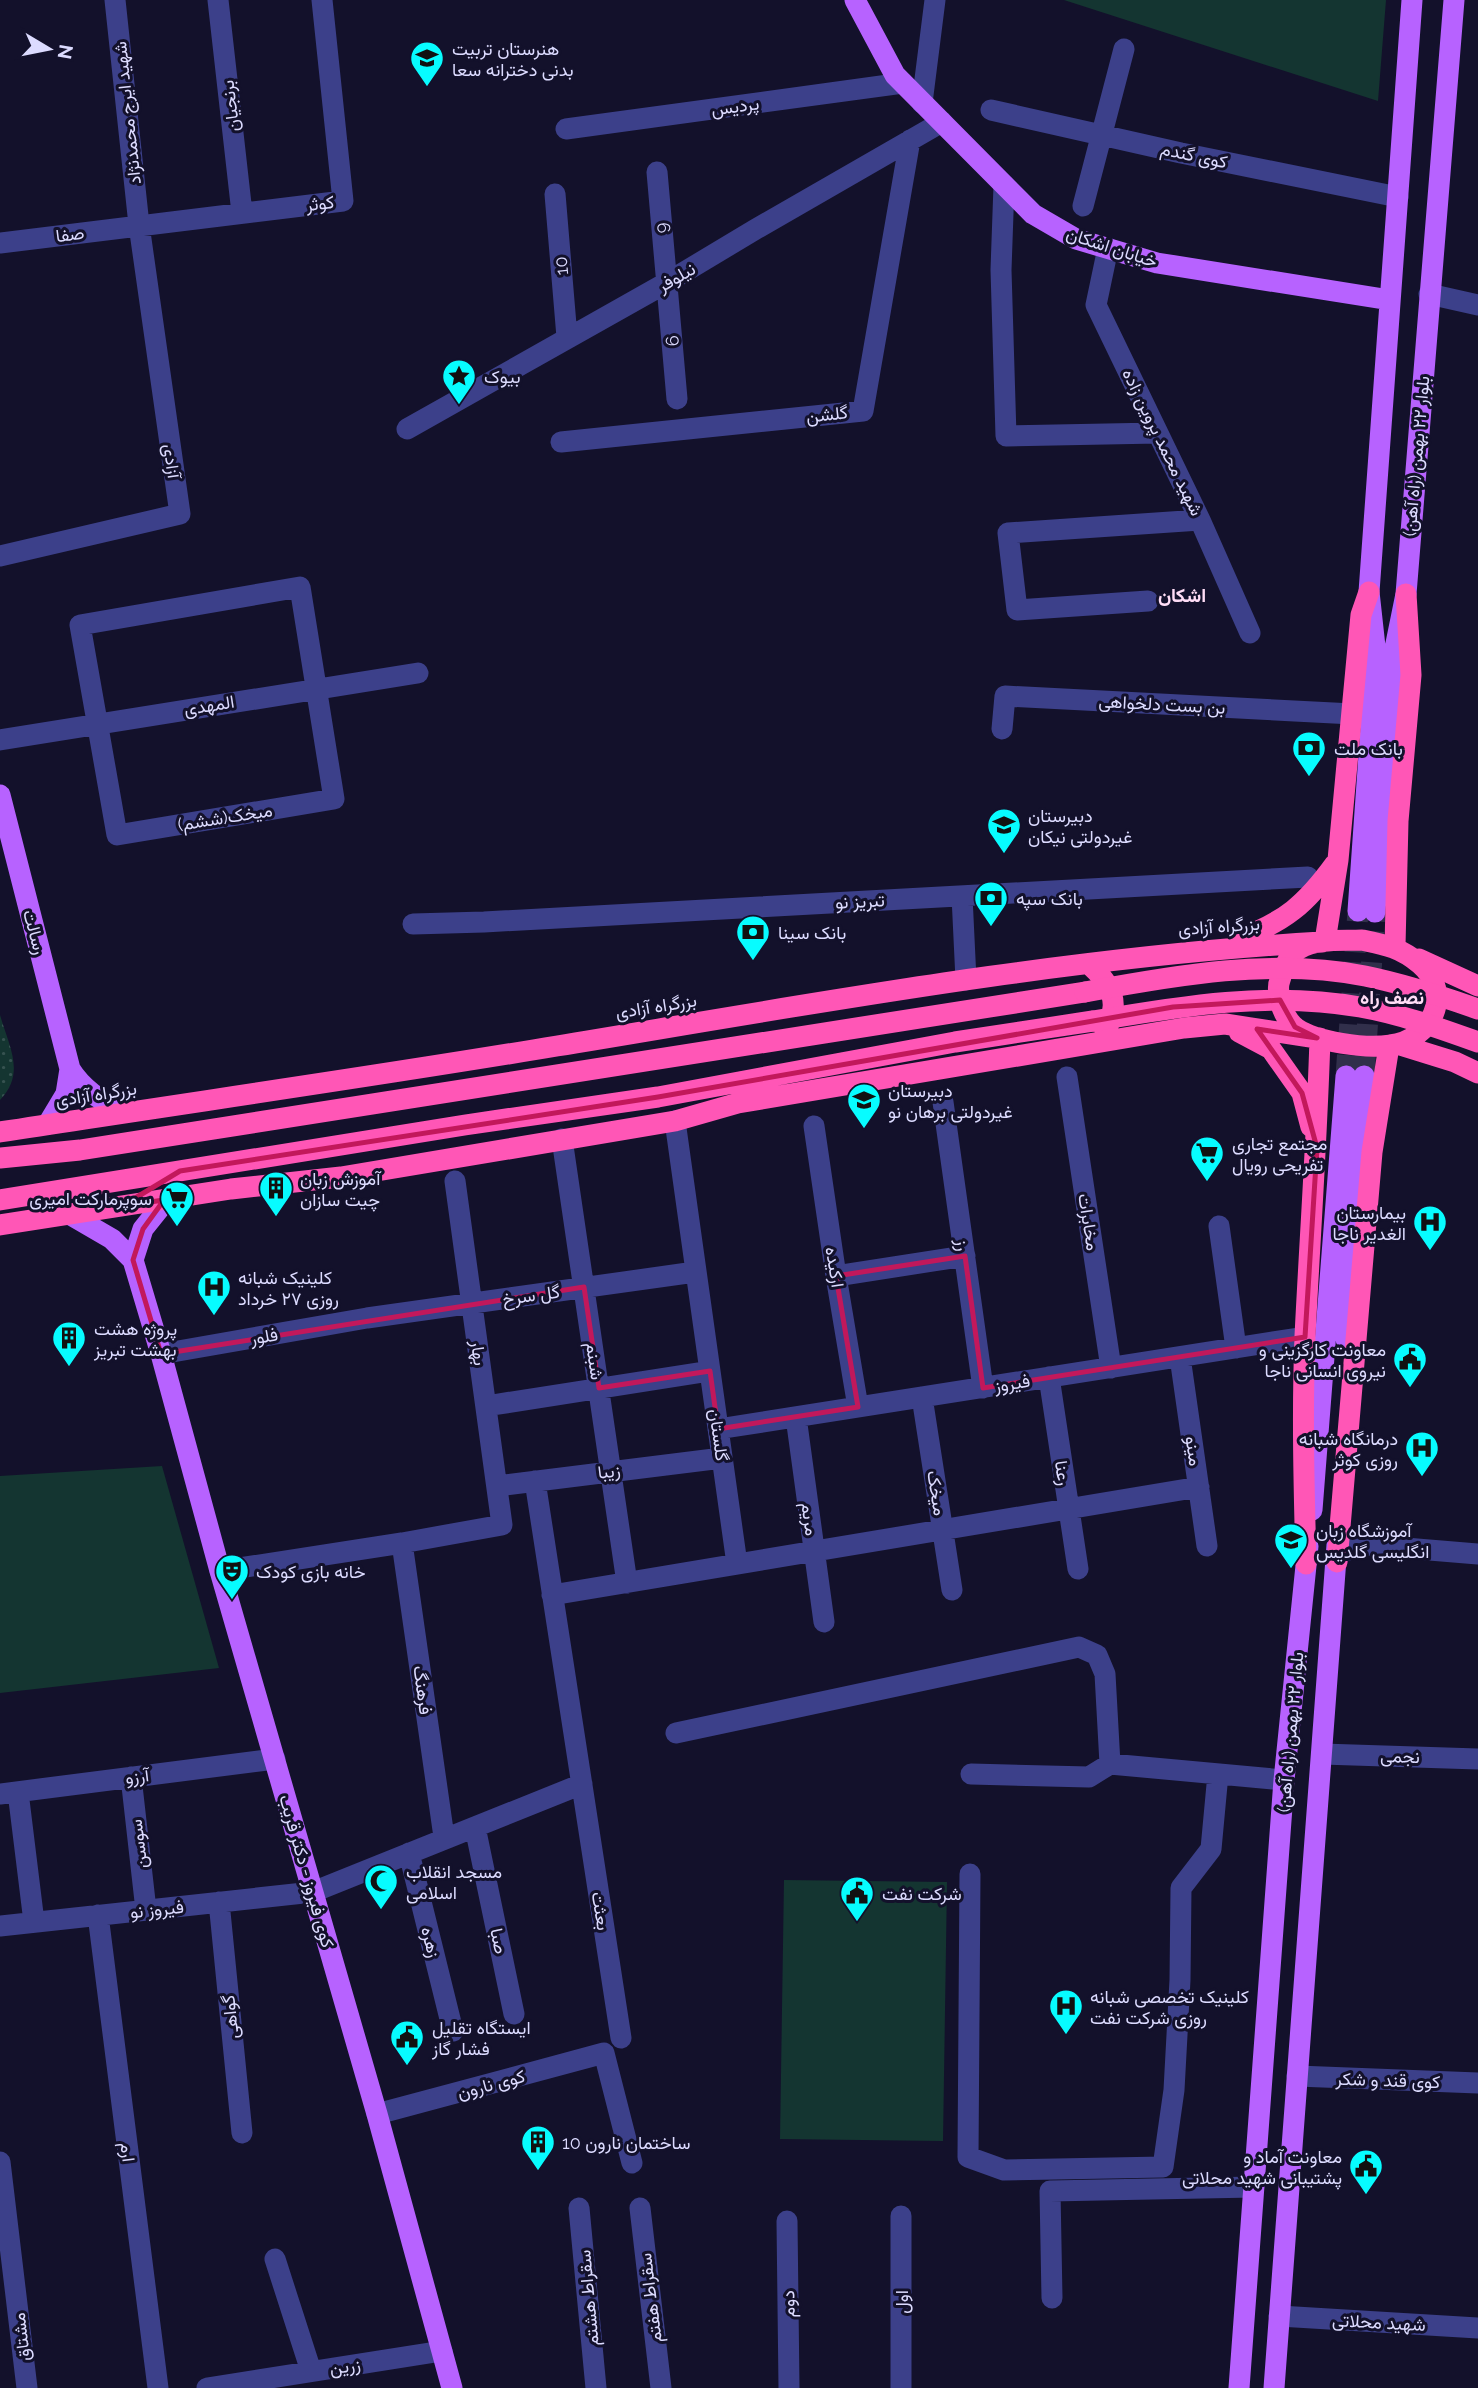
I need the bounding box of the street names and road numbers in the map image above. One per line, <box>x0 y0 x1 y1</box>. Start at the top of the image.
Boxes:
street label: شهید ایرج محمدنژاد <box>109 40 147 186</box>
street label: برنجیان <box>216 79 245 133</box>
street label: پردیس <box>710 92 761 122</box>
street label: کوی گندم <box>1158 138 1229 174</box>
street label: کوثر <box>304 191 336 216</box>
street label: صفا <box>54 222 86 246</box>
street label: 9 <box>650 222 672 234</box>
street label: خیابان اشکان <box>1064 222 1160 272</box>
street label: 10 <box>550 256 572 276</box>
street label: نیلوفر <box>652 258 699 298</box>
street label: 6 <box>661 335 683 347</box>
street label: شهید محمد پروین زاده <box>1116 365 1208 520</box>
street label: بلوار ۲۲ بهمن (راه آهن) <box>1399 375 1434 537</box>
street label: گلشن <box>805 401 849 428</box>
street label: آزادی <box>158 442 185 482</box>
street label: بن بست دلخواهی <box>1098 690 1226 719</box>
street label: المهدی <box>182 691 236 720</box>
street label: میخک(ششم) <box>176 799 274 837</box>
street label: تبریز نو <box>835 889 885 914</box>
street label: رسالت <box>18 907 51 957</box>
street label: بزرگراه آزادی <box>1177 913 1261 940</box>
street label: بزرگراه آزادی <box>614 989 698 1024</box>
street label: بزرگراه آزادی <box>54 1077 138 1112</box>
street label: مخابرات <box>1073 1192 1104 1252</box>
street label: رز <box>951 1237 974 1253</box>
street label: ارکیده <box>820 1245 849 1289</box>
street label: گل سرخ <box>501 1281 561 1311</box>
street label: فلور <box>247 1323 280 1350</box>
street label: بهار <box>466 1338 491 1367</box>
street label: شبنم <box>580 1341 608 1382</box>
street label: فیروز <box>991 1370 1032 1397</box>
street label: گلستان <box>705 1407 733 1463</box>
street label: مینو <box>1181 1435 1206 1468</box>
street label: زیبا <box>596 1459 622 1484</box>
street label: رعنا <box>1050 1459 1075 1487</box>
street label: میخک <box>923 1469 951 1517</box>
street label: مریم <box>795 1501 823 1537</box>
street label: بلوار ۲۲ بهمن (راه آهن) <box>1273 1651 1308 1813</box>
street label: فرهنگ <box>408 1664 437 1716</box>
street label: نجمی <box>1380 1745 1420 1768</box>
street label: آرزو <box>124 1764 152 1789</box>
street label: کوی فیروز - دکتر قریب <box>274 1792 339 1950</box>
street label: سوسن <box>125 1818 152 1870</box>
street label: بعثت <box>588 1890 614 1932</box>
street label: فیروز نو <box>129 1896 185 1923</box>
street label: زهره <box>416 1924 445 1960</box>
street label: صبا <box>486 1926 512 1956</box>
street label: گواهی <box>217 1994 244 2040</box>
street label: کوی نارون <box>455 2065 527 2104</box>
street label: کوی قند و شکر <box>1334 2068 1441 2093</box>
street label: ارم <box>114 2141 140 2163</box>
street label: سقراط هشتم <box>573 2249 605 2347</box>
street label: سقراط هفتم <box>634 2252 668 2344</box>
street label: دوم <box>777 2290 801 2318</box>
street label: اول <box>891 2290 913 2314</box>
street label: شهید محلاتی <box>1332 2309 1426 2336</box>
street label: مشتاق <box>8 2311 34 2363</box>
street label: زرین <box>328 2353 362 2380</box>

